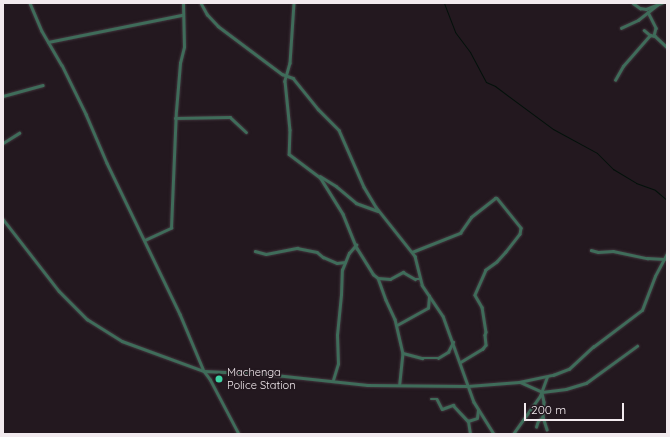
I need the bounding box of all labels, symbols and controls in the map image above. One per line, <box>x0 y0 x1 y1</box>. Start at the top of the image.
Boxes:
place label: Machenga Police Station <box>227 366 296 392</box>
marker: Machenga Police Station <box>214 374 224 384</box>
scale bar <box>526 395 626 421</box>
text: 200 m <box>531 402 566 417</box>

